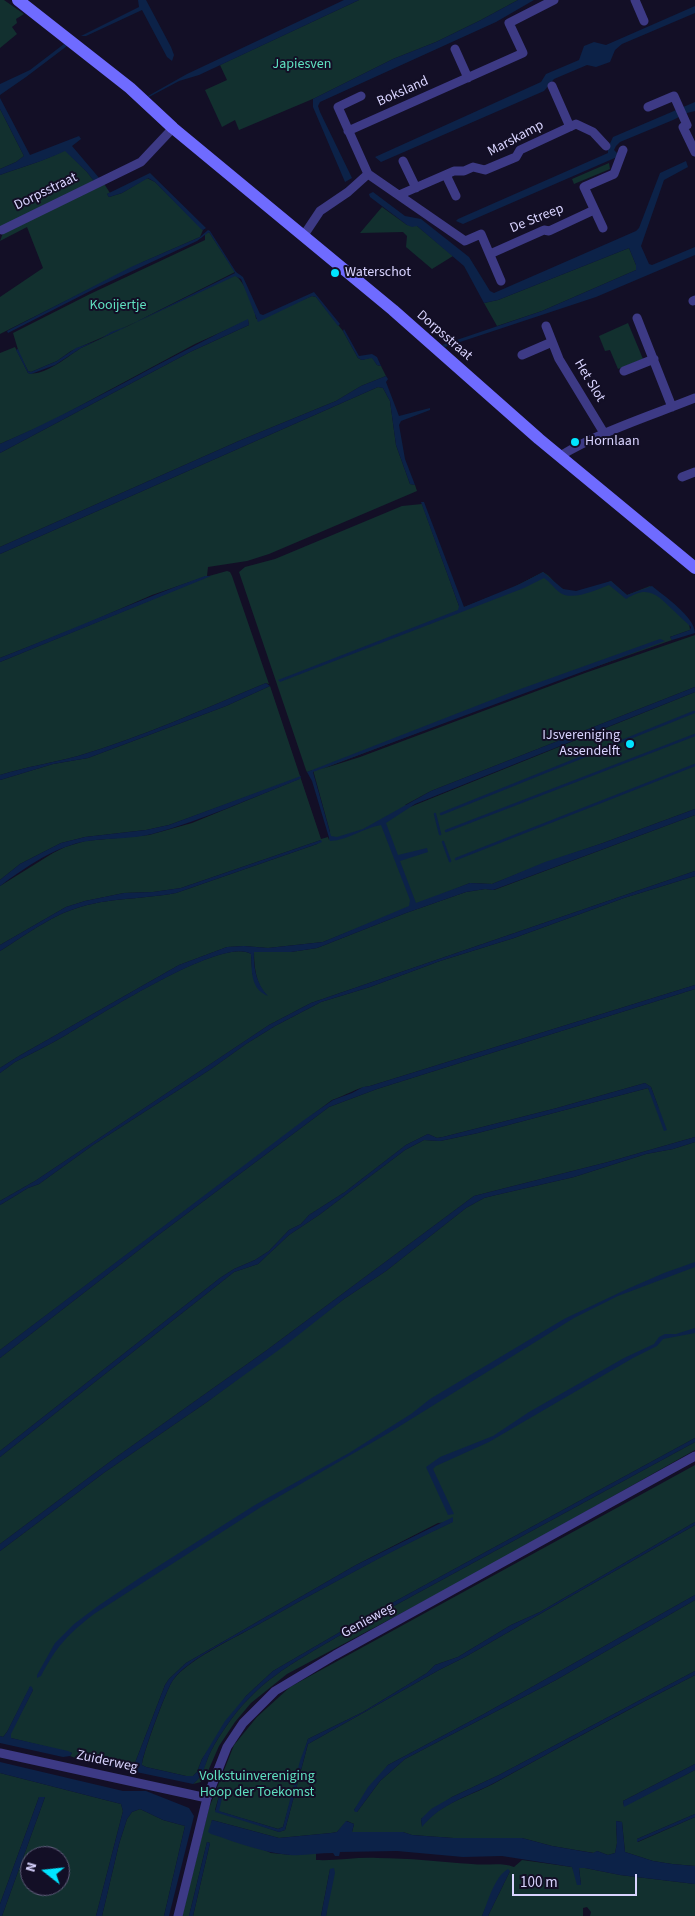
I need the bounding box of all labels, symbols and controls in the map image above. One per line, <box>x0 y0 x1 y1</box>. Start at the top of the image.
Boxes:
park label: Japiesven <box>273 57 331 73</box>
street label: Boksland <box>375 73 431 111</box>
street label: Marskamp <box>485 117 547 161</box>
street label: Dorpsstraat <box>12 170 80 214</box>
street label: De Streep <box>508 201 566 237</box>
place label: Waterschot <box>345 265 411 281</box>
marker: Waterschot <box>329 267 341 279</box>
park label: Kooijertje <box>89 298 147 314</box>
street label: Dorpsstraat <box>413 307 475 365</box>
street label: Het Slot <box>570 357 608 405</box>
place label: Hornlaan <box>585 434 640 450</box>
marker: Hornlaan <box>569 436 581 448</box>
place label: IJsvereniging Assendelft <box>542 728 620 760</box>
marker: IJsvereniging Assendelft <box>624 738 636 750</box>
street label: Genieweg <box>339 1600 397 1642</box>
street label: Zuiderweg <box>75 1747 139 1777</box>
park label: Volkstuinvereniging Hoop der Toekomst <box>199 1769 315 1801</box>
north arrow <box>20 1846 70 1896</box>
text: N <box>21 1860 42 1874</box>
scale bar <box>515 1864 640 1896</box>
text: 100 m <box>520 1872 558 1893</box>

